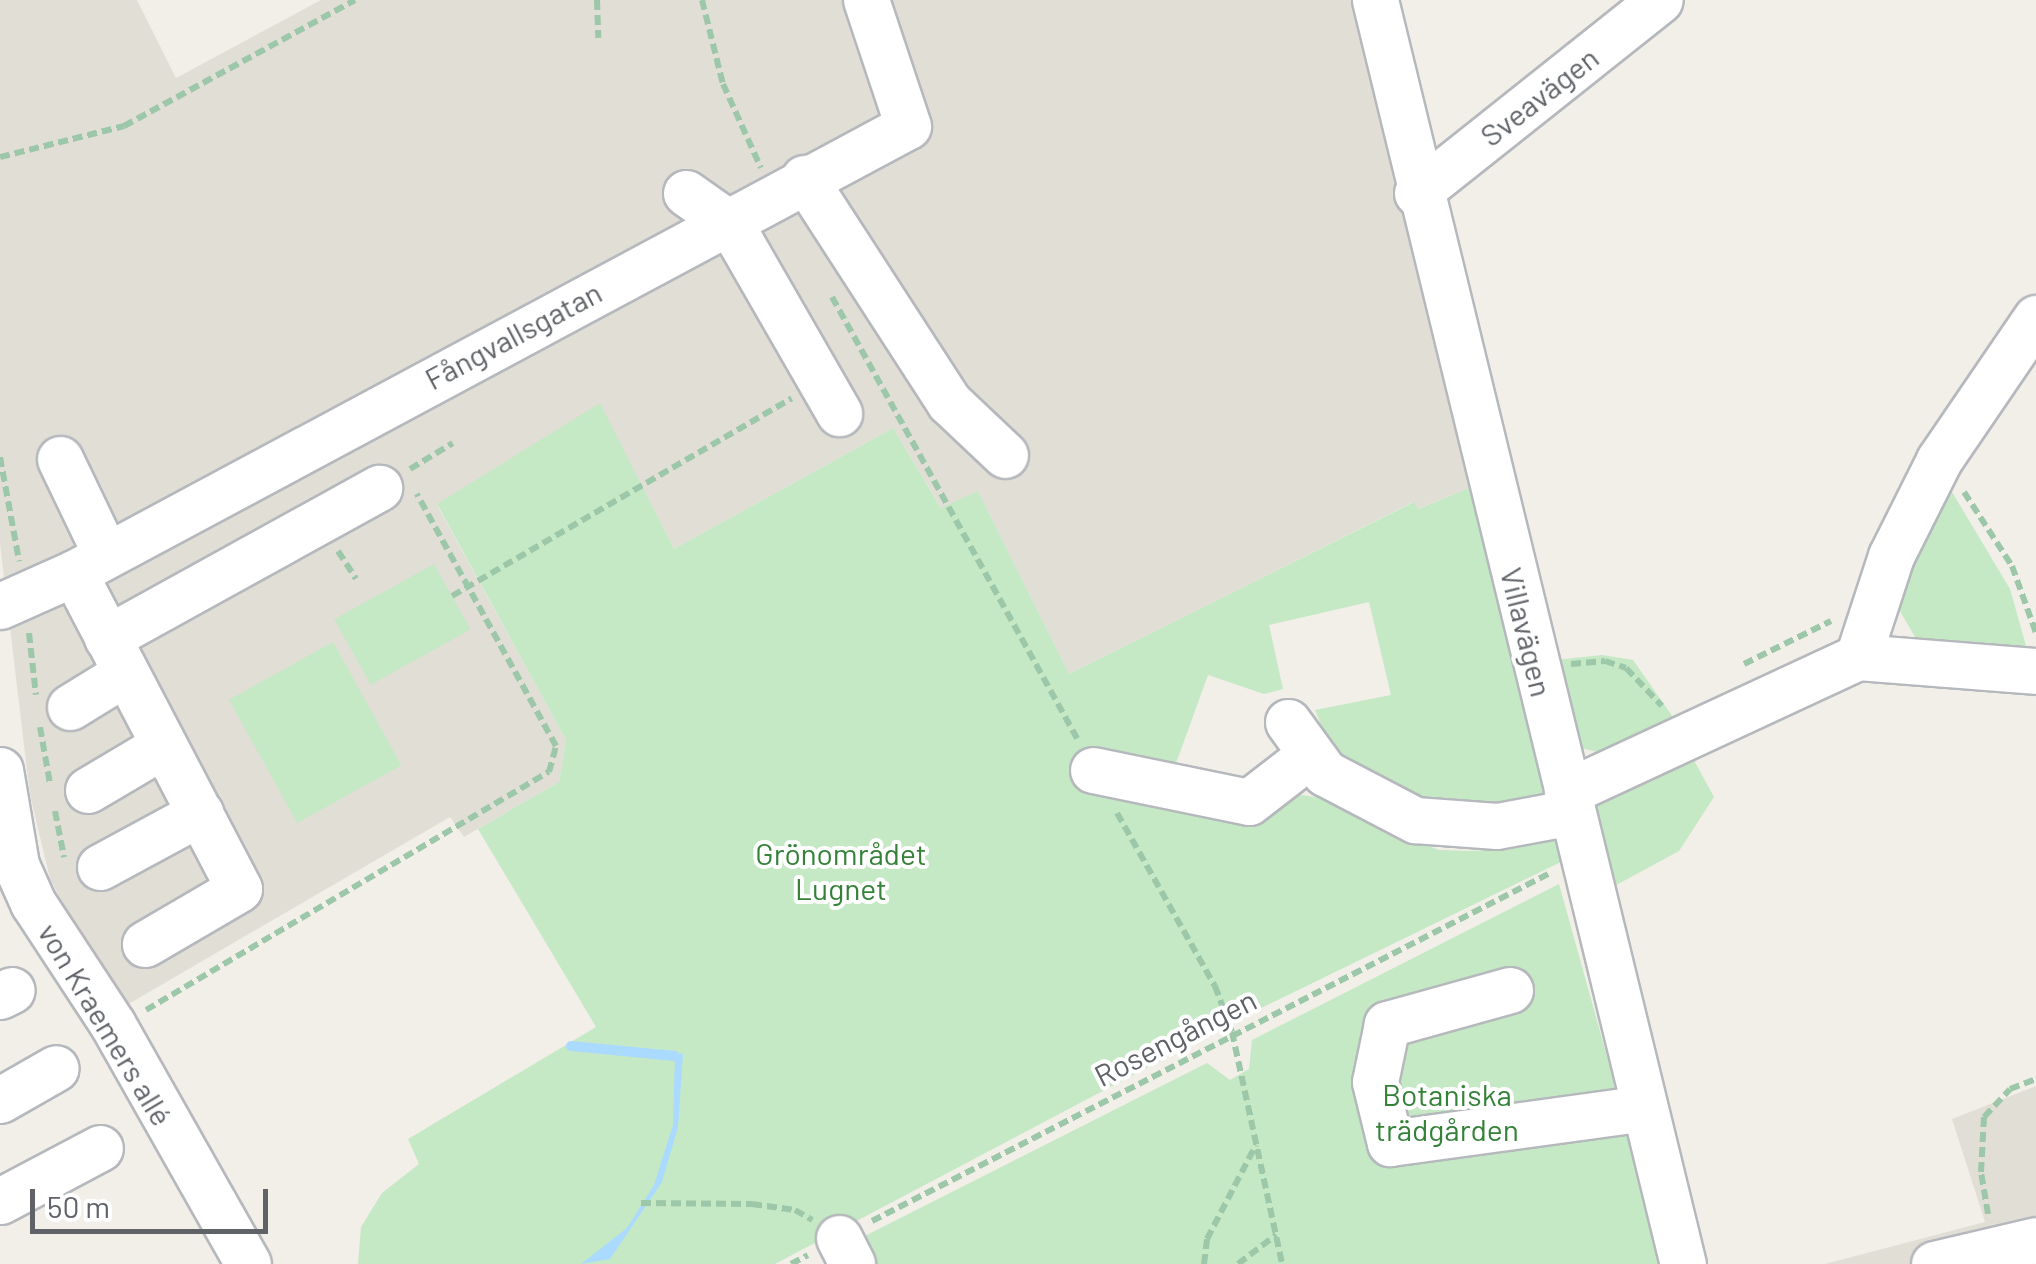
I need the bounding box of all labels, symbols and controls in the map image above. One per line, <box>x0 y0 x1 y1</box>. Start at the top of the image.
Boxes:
street label: Sveavägen <box>1473 39 1605 153</box>
street label: Fångvallsgatan <box>419 273 607 397</box>
street label: Villavägen <box>1494 564 1560 700</box>
park label: Grönområdet Lugnet <box>755 835 927 906</box>
street label: von Kraemers allé <box>31 916 181 1132</box>
street label: Rosengången <box>1088 981 1262 1093</box>
park label: Botaniska trädgården <box>1375 1076 1519 1146</box>
scale bar <box>35 1169 272 1231</box>
text: 50 m <box>47 1188 110 1224</box>

